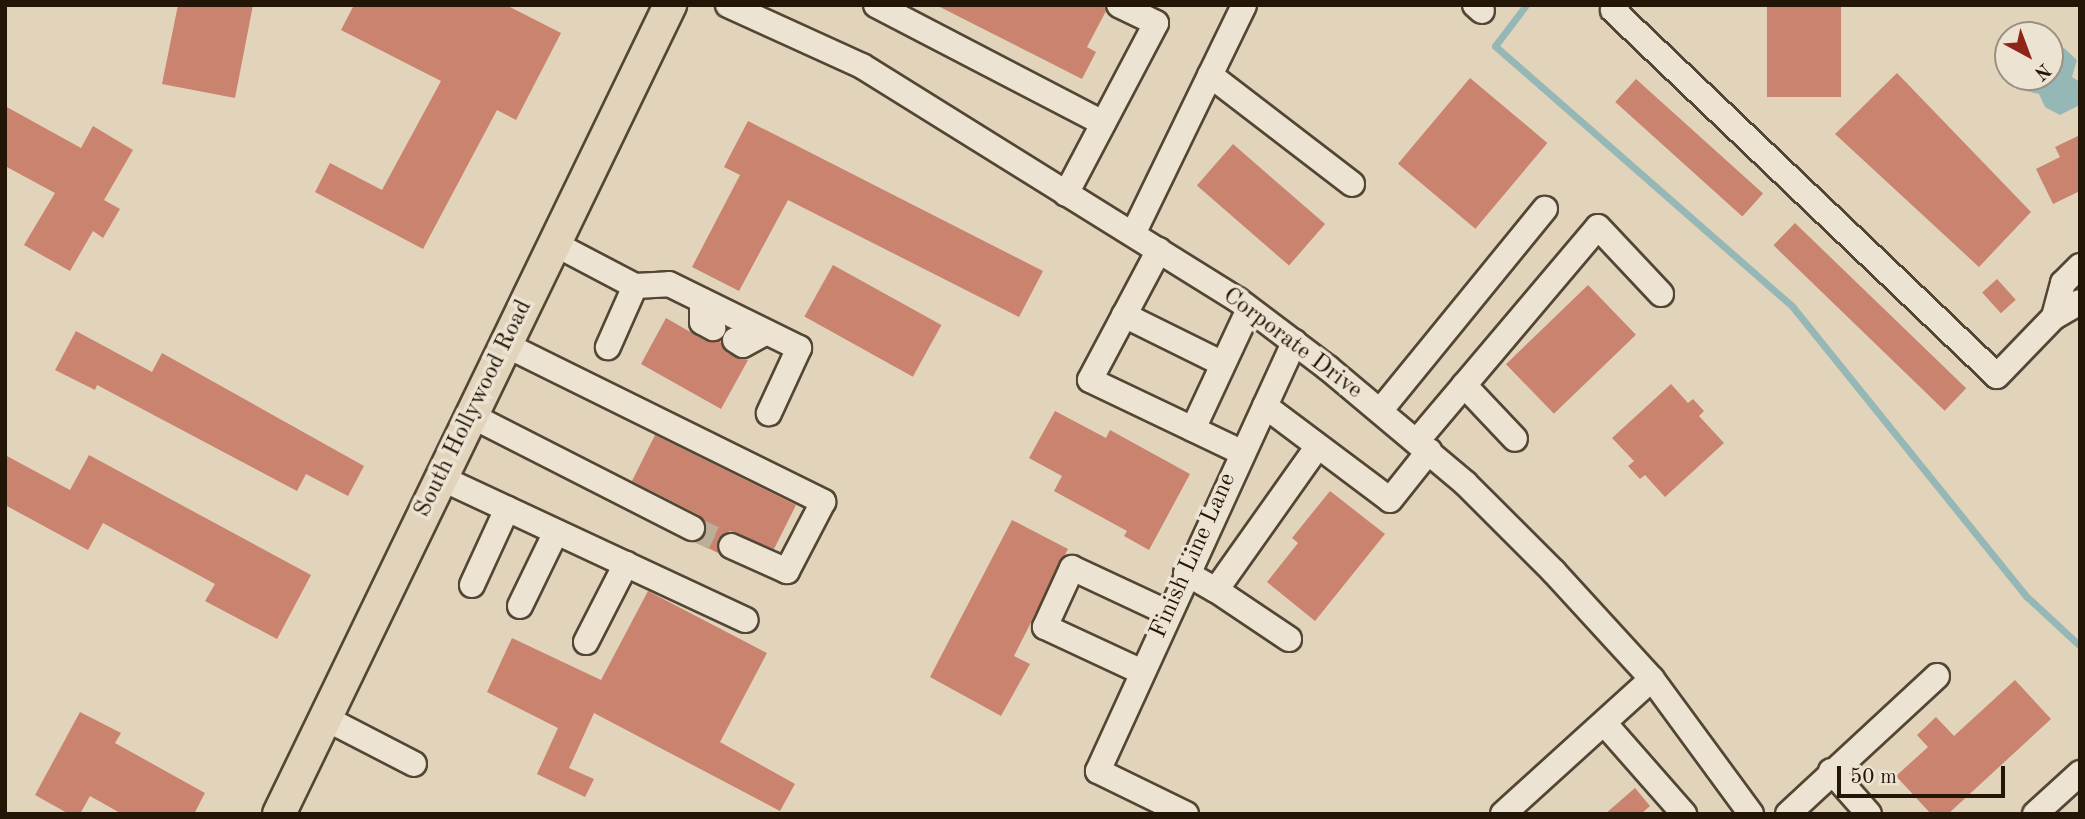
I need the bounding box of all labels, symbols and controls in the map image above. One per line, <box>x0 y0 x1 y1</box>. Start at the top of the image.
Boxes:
north arrow <box>1994 21 2064 91</box>
text: N <box>2030 59 2054 83</box>
street label: Corporate Drive <box>1216 282 1368 406</box>
street label: South Hollywood Road <box>409 296 539 522</box>
street label: Finish Line Lane <box>1145 469 1243 643</box>
scale bar <box>1840 752 2008 796</box>
text: 50 m <box>1850 767 1897 788</box>

